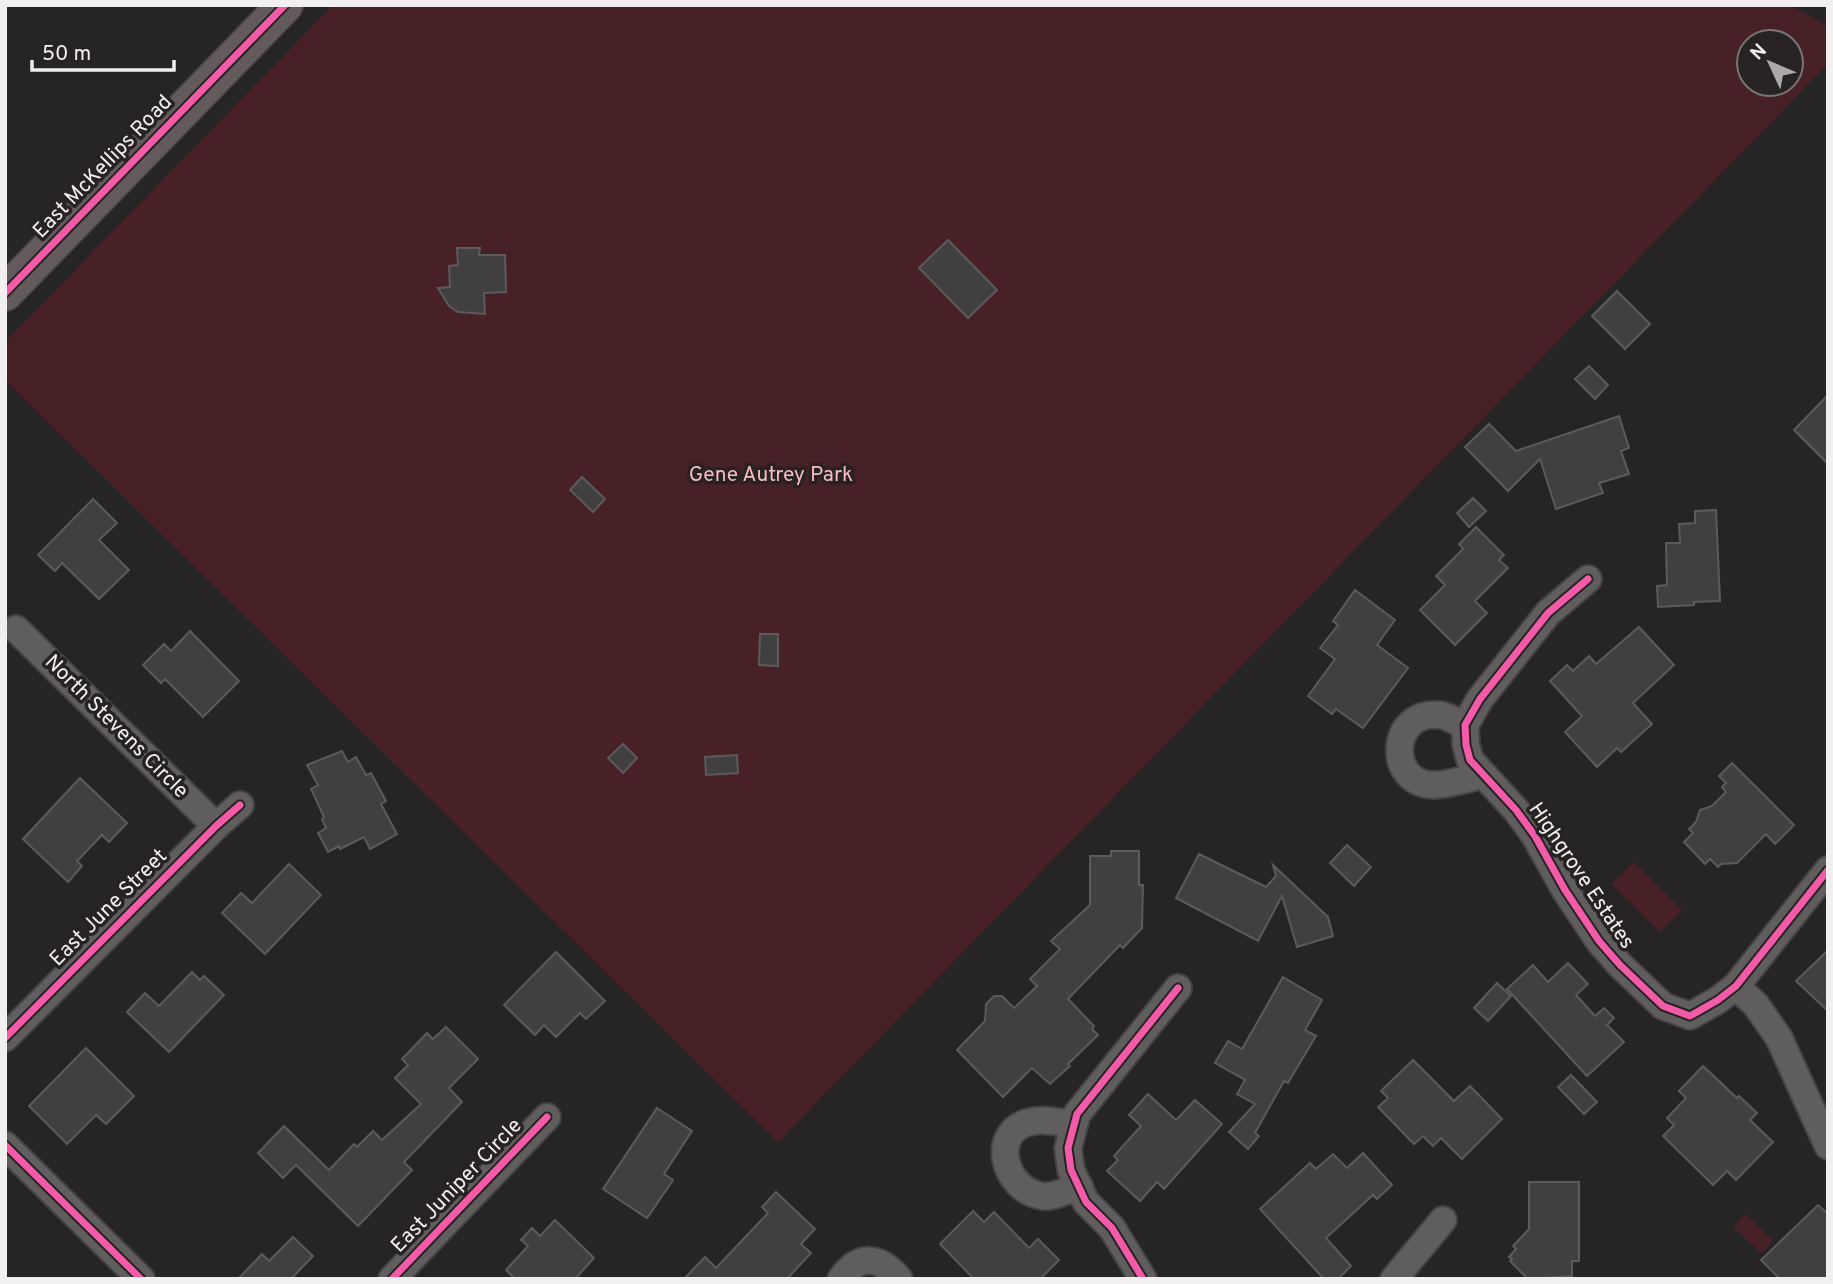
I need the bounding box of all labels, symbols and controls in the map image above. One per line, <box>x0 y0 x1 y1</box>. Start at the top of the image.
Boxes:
scale bar <box>32 28 173 72</box>
north arrow <box>1735 28 1805 98</box>
text: N <box>1746 39 1773 66</box>
text: 50 m <box>42 41 91 68</box>
street label: East McKellips Road <box>27 89 179 245</box>
park label: Gene Autrey Park <box>689 462 853 489</box>
street label: North Stevens Circle <box>38 649 194 805</box>
street label: Highgrove Estates <box>1522 798 1640 954</box>
street label: East June Street <box>44 843 174 973</box>
street label: East Juniper Circle <box>386 1113 528 1259</box>

